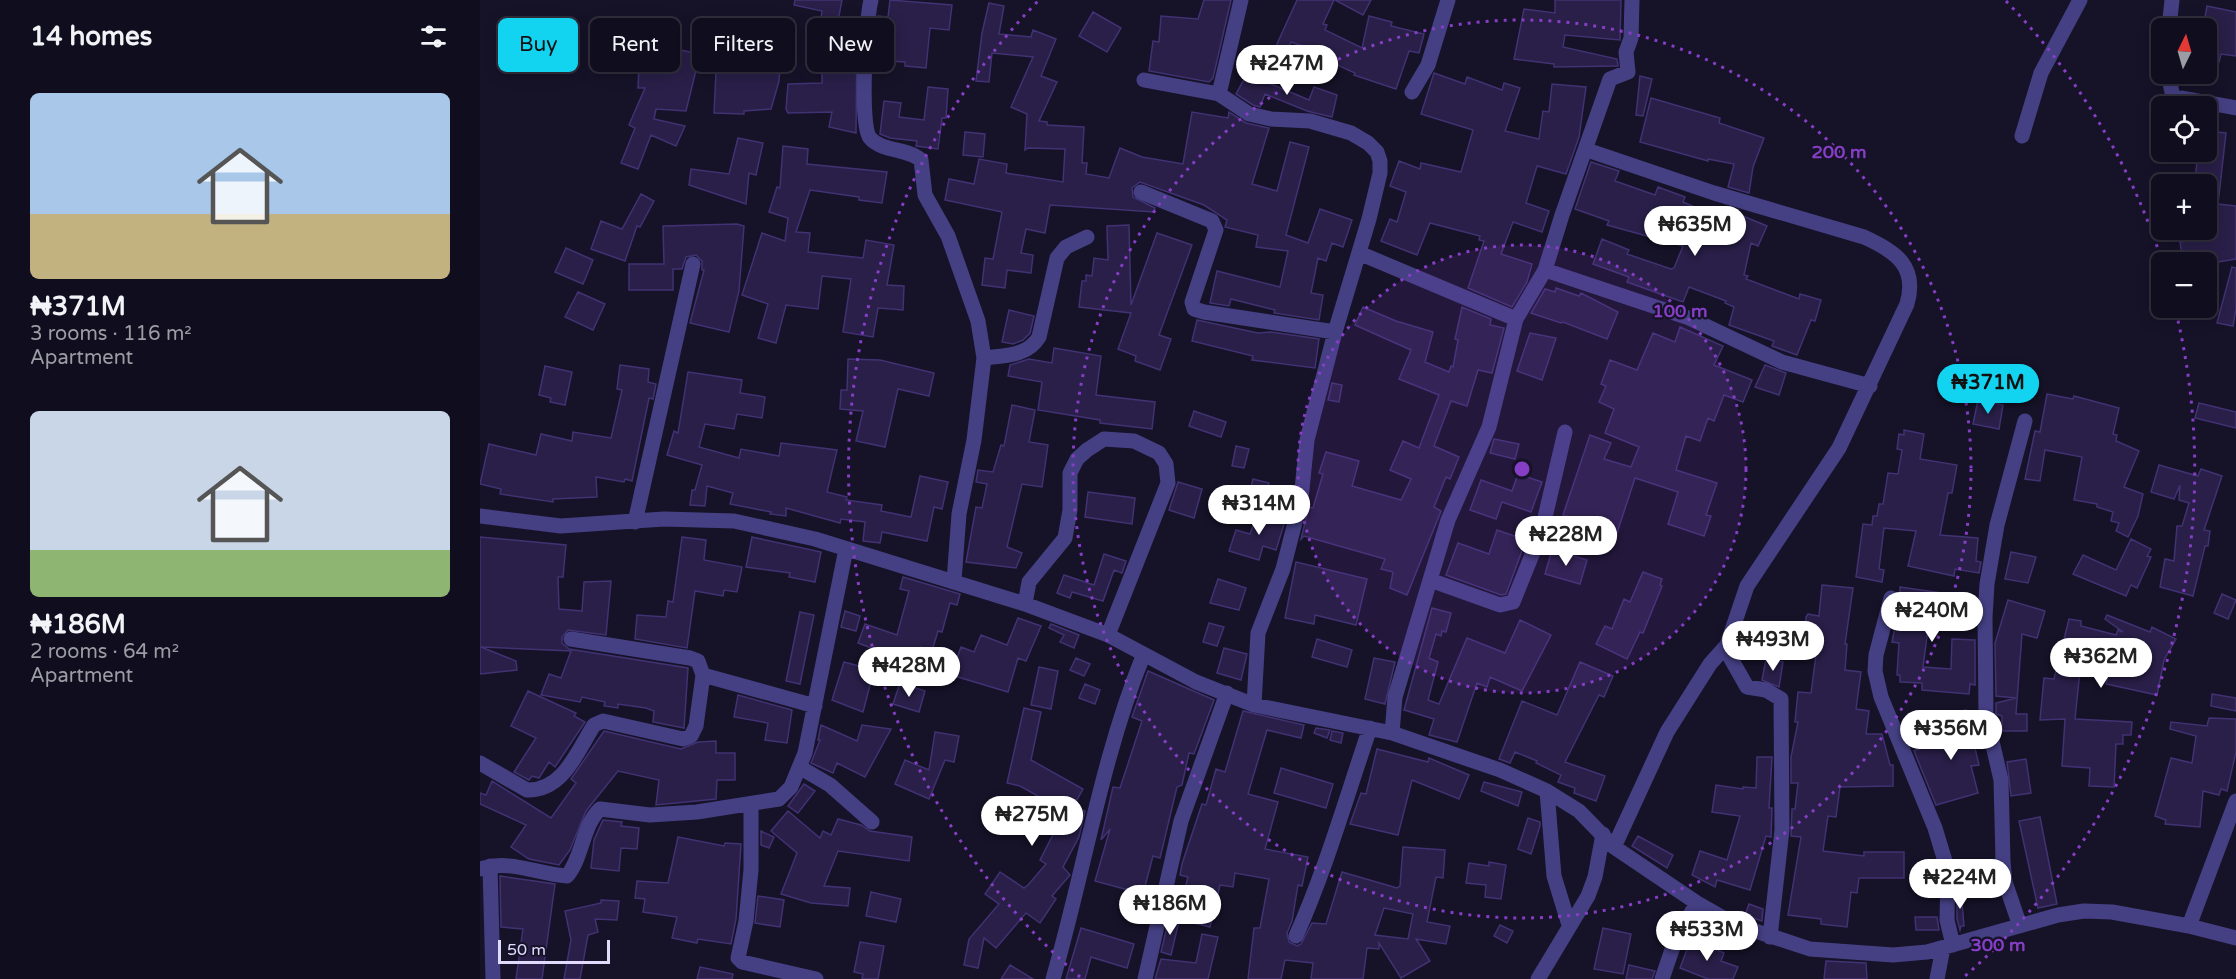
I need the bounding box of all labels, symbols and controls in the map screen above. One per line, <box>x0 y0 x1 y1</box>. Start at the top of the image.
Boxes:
chip: Buy <box>498 18 578 72</box>
chip: Rent <box>590 18 680 72</box>
chip: Filters <box>692 18 795 72</box>
chip: New <box>807 18 894 72</box>
north arrow <box>2151 18 2217 84</box>
map controls <box>2151 18 2217 318</box>
icon: filters <box>417 20 450 53</box>
text: 14 homes <box>30 21 152 52</box>
pin: ₦247M <box>1245 45 1329 96</box>
text: ₦247M <box>1250 52 1324 76</box>
button: locate <box>2151 96 2217 162</box>
icon: home <box>186 132 294 240</box>
text: 200 m <box>1811 141 1867 163</box>
button: + <box>2151 174 2217 240</box>
pin: ₦635M <box>1653 206 1737 257</box>
text: ₦635M <box>1658 213 1732 237</box>
button: − <box>2151 252 2217 318</box>
text: ₦371M <box>30 291 126 322</box>
text: 100 m <box>1652 300 1708 322</box>
text: 3 rooms · 116 m² <box>30 322 192 346</box>
text: Apartment <box>30 346 133 370</box>
pin: ₦371M <box>1946 364 2030 415</box>
text: ₦371M <box>1951 371 2025 395</box>
icon: home <box>186 450 294 558</box>
centre of rings <box>1512 459 1532 479</box>
pin: ₦314M <box>1217 485 1301 536</box>
text: ₦314M <box>1222 492 1296 516</box>
pin: ₦228M <box>1524 516 1608 567</box>
text: ₦228M <box>1529 523 1603 547</box>
pin: ₦240M <box>1890 592 1974 643</box>
text: ₦240M <box>1895 599 1969 623</box>
text: ₦186M <box>30 609 126 640</box>
pin: ₦493M <box>1731 621 1815 672</box>
text: ₦493M <box>1736 628 1810 652</box>
pin: ₦362M <box>2059 638 2143 689</box>
text: 2 rooms · 64 m² <box>30 640 179 664</box>
text: ₦362M <box>2064 645 2138 669</box>
pin: ₦428M <box>867 647 951 698</box>
text: ₦428M <box>872 654 946 678</box>
text: Apartment <box>30 664 133 688</box>
pin: ₦356M <box>1909 710 1993 761</box>
text: ₦356M <box>1914 717 1988 741</box>
pin: ₦275M <box>990 796 1074 847</box>
text: ₦275M <box>995 803 1069 827</box>
pin: ₦224M <box>1918 859 2002 910</box>
text: ₦224M <box>1923 866 1997 890</box>
pin: ₦186M <box>1128 885 1212 936</box>
text: ₦186M <box>1133 892 1207 916</box>
pin: ₦533M <box>1665 911 1749 962</box>
text: ₦533M <box>1670 918 1744 942</box>
text: 300 m <box>1970 934 2026 956</box>
scale bar <box>498 937 610 964</box>
text: 50 m <box>507 940 546 960</box>

